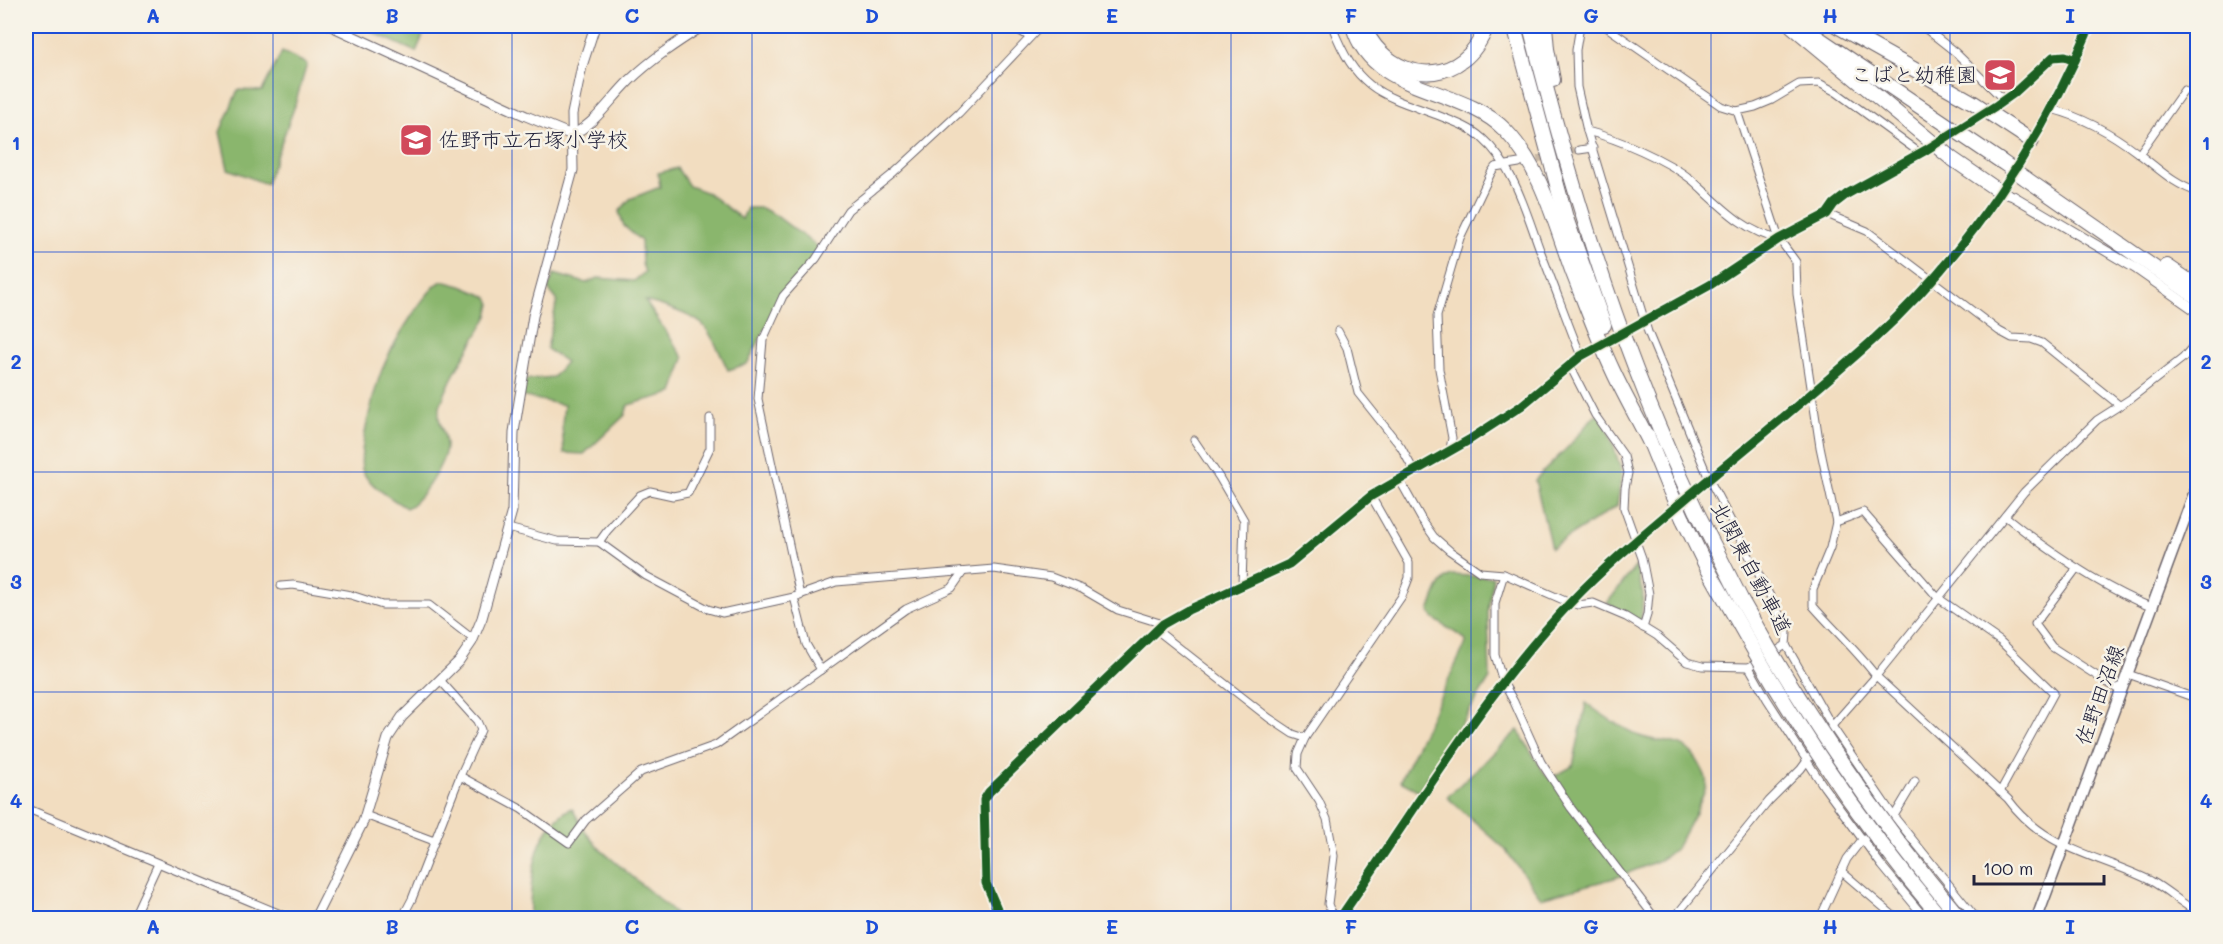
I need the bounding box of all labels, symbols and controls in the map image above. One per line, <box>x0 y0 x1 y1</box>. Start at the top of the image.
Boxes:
text: A <box>146 2 160 28</box>
text: B <box>385 2 399 28</box>
text: C <box>625 2 640 28</box>
text: D <box>865 2 879 28</box>
text: E <box>1106 2 1118 28</box>
text: F <box>1345 2 1358 28</box>
text: G <box>1583 2 1599 28</box>
text: H <box>1822 2 1838 28</box>
text: I <box>2065 2 2075 28</box>
school or university icon: こばと幼稚園 <box>1982 57 2018 93</box>
place label: こばと幼稚園 <box>1851 60 1977 87</box>
school or university icon: 佐野市立石塚小学校 <box>398 122 434 158</box>
place label: 佐野市立石塚小学校 <box>439 125 628 152</box>
text: 1 <box>12 129 20 155</box>
text: 1 <box>2202 129 2210 155</box>
text: 2 <box>10 348 22 374</box>
text: 2 <box>2200 348 2212 374</box>
street label: 北関東自動車道 <box>1706 496 1799 639</box>
text: 3 <box>10 568 22 594</box>
text: 3 <box>2200 568 2212 594</box>
street label: 佐野田沼線 <box>2068 641 2129 748</box>
text: 4 <box>10 787 23 813</box>
text: 4 <box>2200 787 2213 813</box>
scale bar <box>1974 848 2104 886</box>
text: 100 m <box>1983 856 2033 880</box>
text: A <box>146 913 160 939</box>
text: B <box>385 913 399 939</box>
text: C <box>625 913 640 939</box>
text: D <box>865 913 879 939</box>
text: E <box>1106 913 1118 939</box>
text: F <box>1345 913 1358 939</box>
text: G <box>1583 913 1599 939</box>
text: H <box>1822 913 1838 939</box>
text: I <box>2065 913 2075 939</box>

